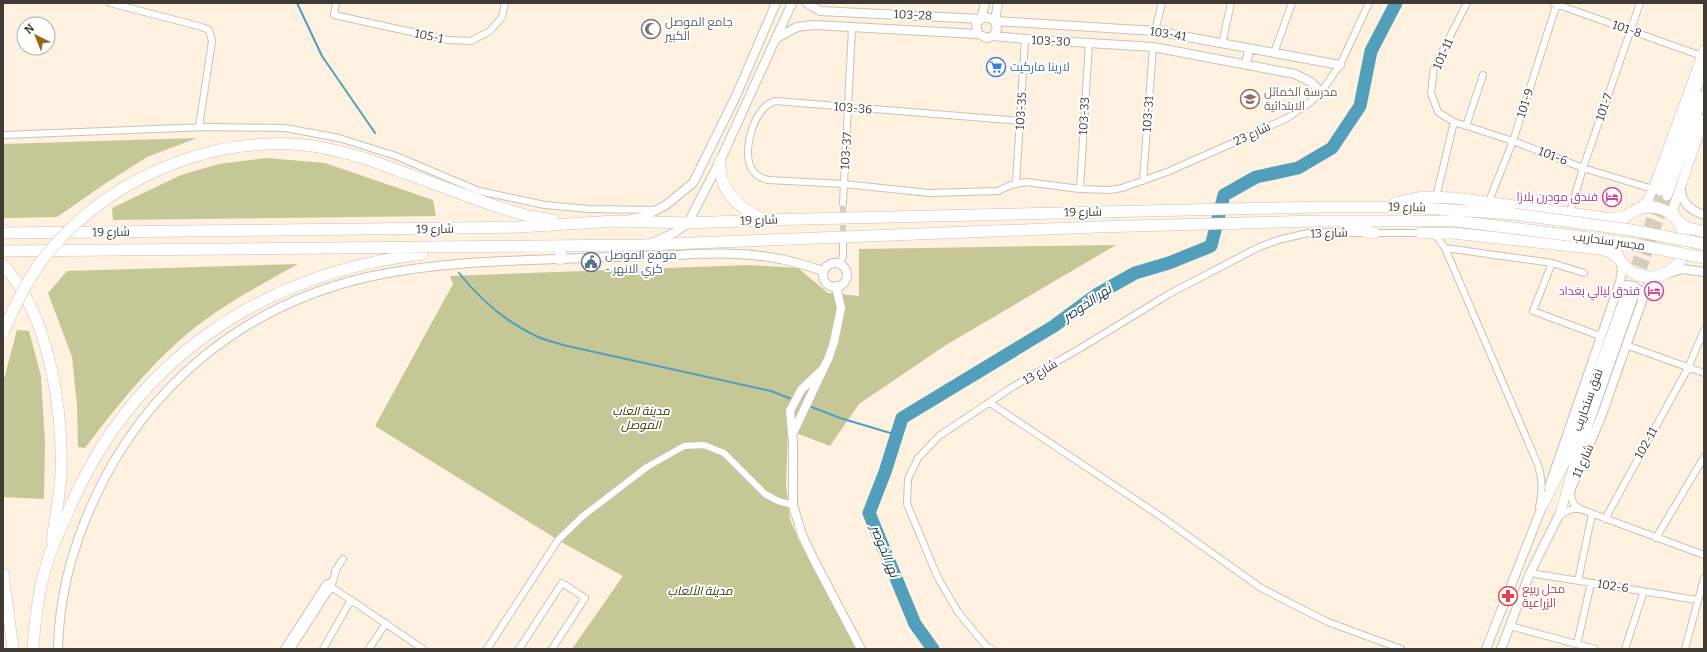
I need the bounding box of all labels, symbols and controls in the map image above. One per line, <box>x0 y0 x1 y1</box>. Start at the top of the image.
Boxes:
street label: 103-28 <box>893 7 933 23</box>
place label: جامع الموصل الكبير <box>664 15 733 43</box>
north arrow <box>16 16 56 56</box>
street label: 101-8 <box>1610 17 1644 41</box>
mosque icon: جامع الموصل الكبير <box>640 18 662 40</box>
text: N <box>22 21 37 37</box>
street label: 103-41 <box>1149 24 1187 44</box>
street label: 105-1 <box>413 26 445 46</box>
street label: 103-30 <box>1031 33 1071 49</box>
street label: 101-11 <box>1430 36 1456 72</box>
supermarket icon: لارينا ماركيت <box>985 56 1007 78</box>
place label: لارينا ماركيت <box>1010 60 1070 74</box>
place label: مدرسة الخمائل الابتدائية <box>1264 85 1338 113</box>
street label: 101-9 <box>1514 87 1536 119</box>
school or university icon: مدرسة الخمائل الابتدائية <box>1239 88 1261 110</box>
street label: 101-7 <box>1593 91 1615 123</box>
street label: 103-35 <box>1013 92 1029 130</box>
street label: 103-31 <box>1140 95 1156 133</box>
street label: 103-33 <box>1076 96 1092 135</box>
street label: 103-36 <box>833 99 873 117</box>
street label: شارع 23 <box>1231 119 1273 149</box>
street label: 103-37 <box>838 132 854 170</box>
street label: 101-6 <box>1537 144 1569 168</box>
hotel icon: فندق مودرن بلازا <box>1601 186 1623 208</box>
place label: فندق مودرن بلازا <box>1516 190 1598 204</box>
street label: شارع 19 <box>1388 200 1426 215</box>
street label: شارع 19 <box>1064 205 1102 220</box>
street label: شارع 19 <box>740 212 778 229</box>
street label: شارع 19 <box>416 222 454 237</box>
street label: شارع 19 <box>92 225 130 240</box>
street label: شارع 13 <box>1310 225 1348 242</box>
street label: مجسر سنحاريب <box>1572 229 1646 253</box>
place label: موقع الموصل - كري الانهر <box>605 248 677 279</box>
public building icon: موقع الموصل - كري الانهر <box>580 251 602 273</box>
hotel icon: فندق ليالي بغداد <box>1643 280 1665 302</box>
water label: نهر الخوصر <box>1058 281 1116 327</box>
place label: فندق ليالي بغداد <box>1559 284 1640 301</box>
street label: شارع 13 <box>1020 357 1060 388</box>
street label: نفق سنحاريب <box>1570 367 1606 433</box>
park label: مدينة العاب الموصل <box>612 404 670 432</box>
street label: 102-11 <box>1632 425 1660 461</box>
street label: شارع 11 <box>1569 442 1598 480</box>
water label: نهر الخوصر <box>866 521 903 581</box>
street label: 102-6 <box>1596 577 1630 595</box>
place label: محل ربيع الزراعية <box>1522 582 1565 610</box>
park label: مدينة الألعاب <box>667 584 733 598</box>
pharmacy icon: محل ربيع الزراعية <box>1497 585 1519 607</box>

